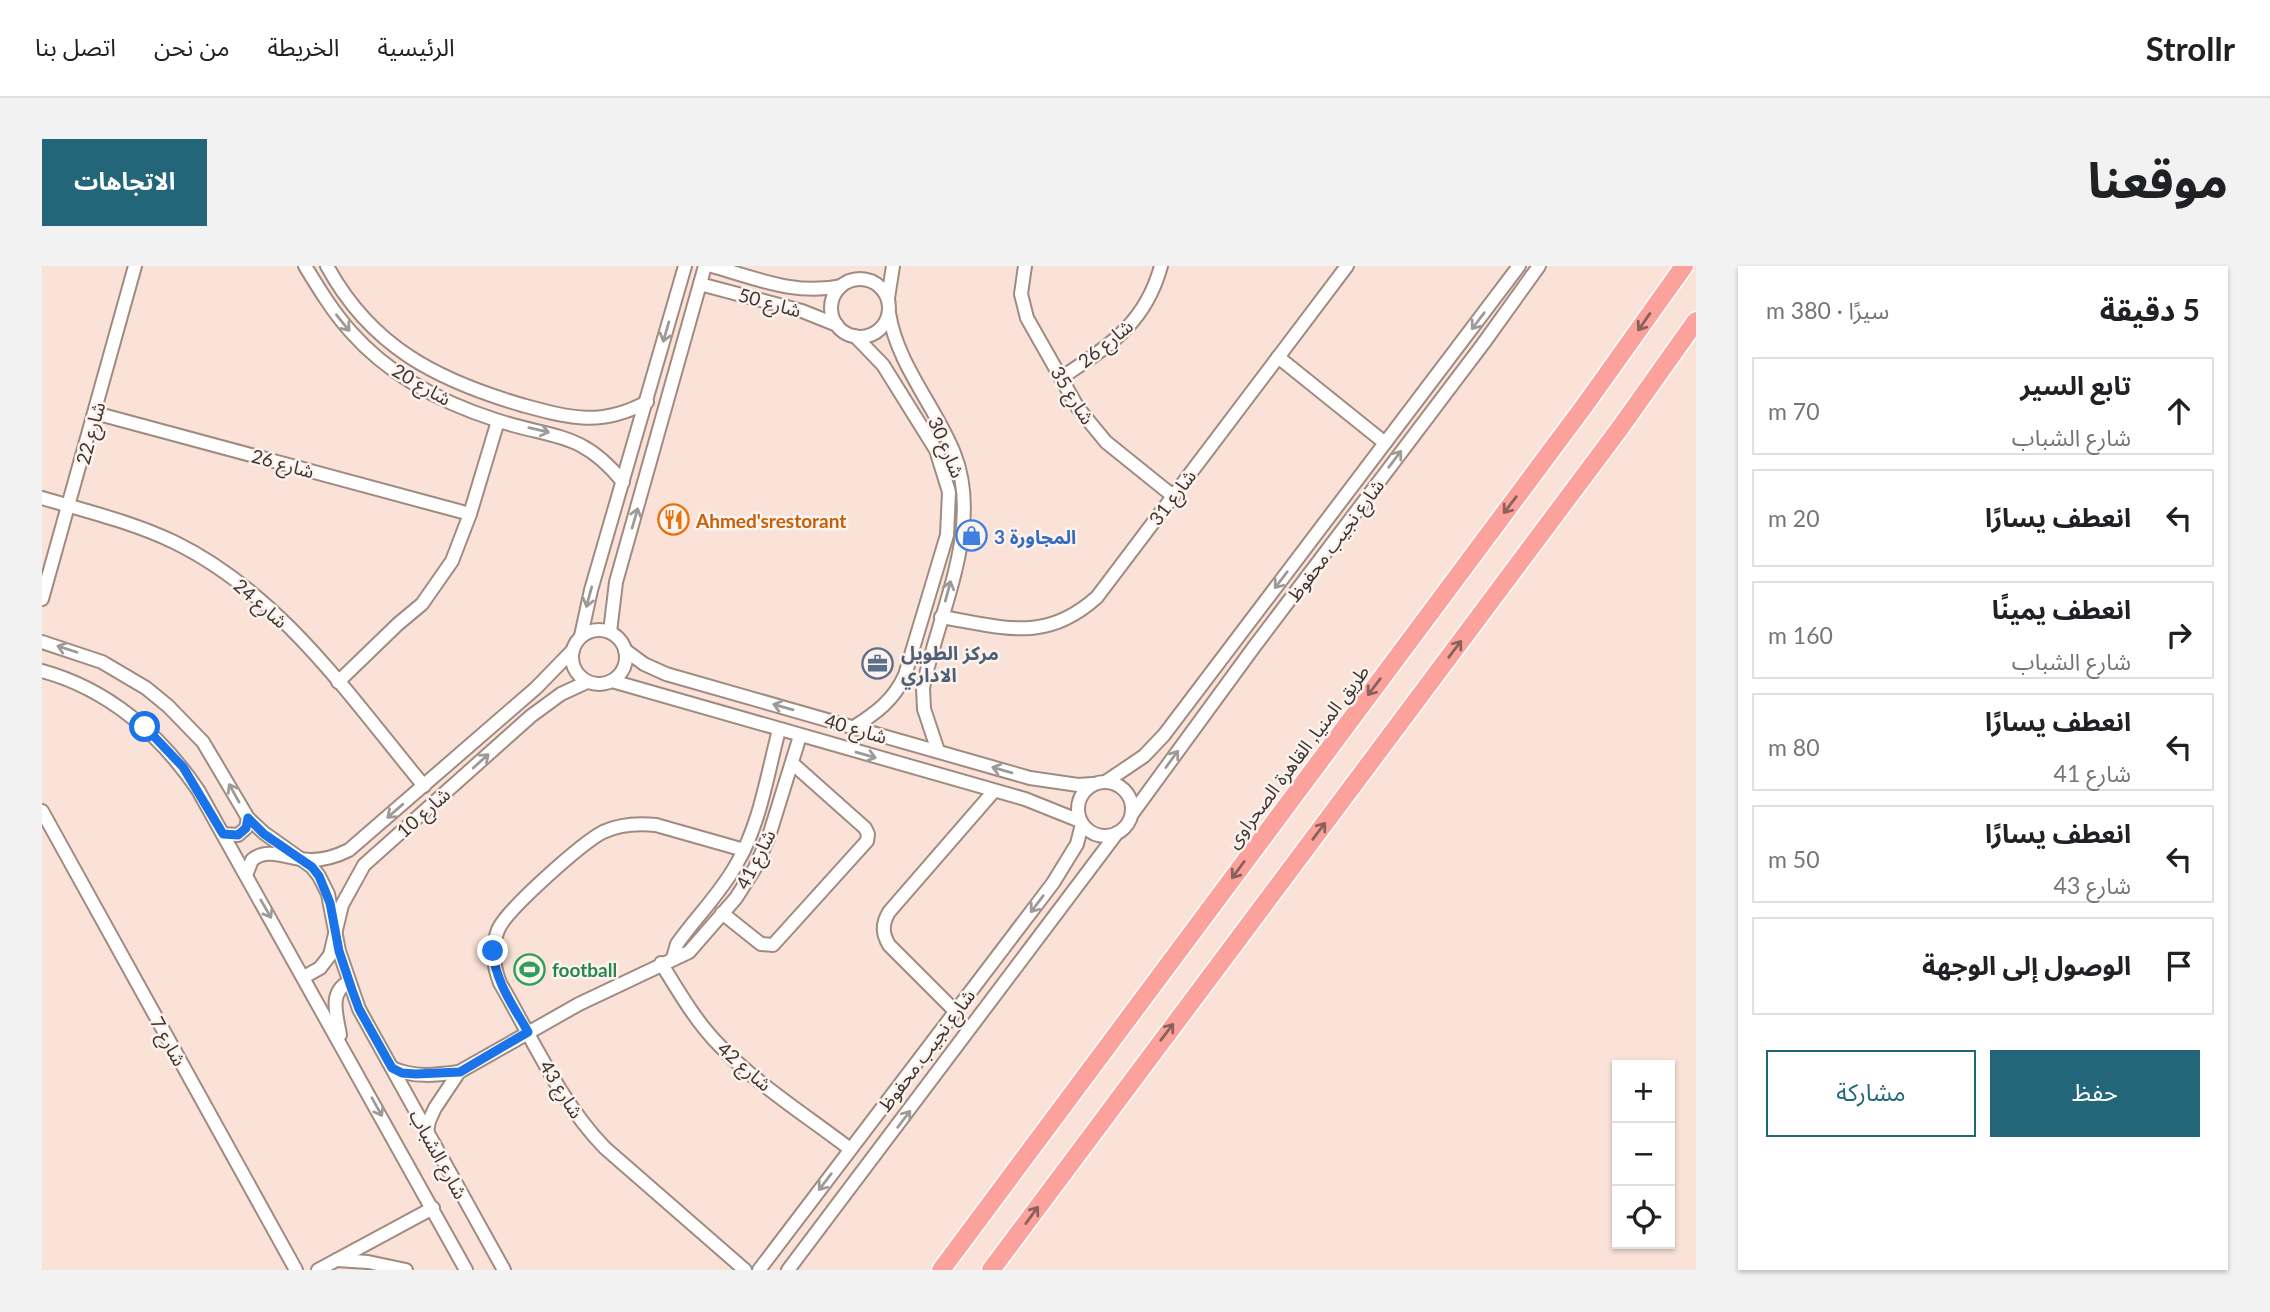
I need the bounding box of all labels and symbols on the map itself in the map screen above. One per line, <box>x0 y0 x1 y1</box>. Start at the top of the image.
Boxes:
street label: شارع 50 <box>735 283 804 324</box>
one-way arrow <box>1471 311 1485 330</box>
one-way arrow <box>1637 312 1651 331</box>
one-way arrow <box>335 313 351 331</box>
street label: شارع 26 <box>1073 314 1139 374</box>
one-way arrow <box>659 321 672 343</box>
street label: شارع 20 <box>387 358 455 413</box>
street label: شارع 35 <box>1044 362 1100 430</box>
street label: شارع 22 <box>71 399 112 468</box>
street label: شارع 30 <box>921 413 970 482</box>
one-way arrow <box>527 424 549 437</box>
street label: شارع 26 <box>248 444 317 485</box>
one-way arrow <box>1388 450 1403 468</box>
street label: شارع 31 <box>1144 465 1203 531</box>
street label: شارع نجيب محفوظ <box>1282 474 1391 608</box>
one-way arrow <box>1503 495 1517 514</box>
restaurant icon: Ahmed'srestorant <box>656 503 690 537</box>
one-way arrow <box>629 507 642 529</box>
place label: Ahmed'srestorant <box>695 509 846 532</box>
shop icon: المجاورة 3 <box>954 519 988 553</box>
place label: المجاورة 3 <box>994 525 1076 549</box>
one-way arrow <box>1274 570 1288 589</box>
street label: شارع 24 <box>227 573 293 635</box>
one-way arrow <box>943 580 956 602</box>
one-way arrow <box>582 585 595 608</box>
one-way arrow <box>1448 640 1462 659</box>
place label: مركز الطويل الاداري <box>901 641 999 690</box>
one-way arrow <box>56 642 78 654</box>
office icon: مركز الطويل الاداري <box>861 646 895 680</box>
street label: طريق المنيا, القاهرة الصحراوى <box>1221 660 1374 853</box>
one-way arrow <box>1366 678 1381 696</box>
one-way arrow <box>772 700 794 713</box>
street label: شارع 40 <box>821 708 890 751</box>
route start <box>129 711 160 742</box>
one-way arrow <box>855 749 877 762</box>
one-way arrow <box>1165 750 1179 769</box>
one-way arrow <box>472 753 490 769</box>
one-way arrow <box>991 762 1013 775</box>
street label: شارع 10 <box>392 782 456 844</box>
one-way arrow <box>227 784 241 804</box>
one-way arrow <box>387 803 405 819</box>
one-way arrow <box>1312 822 1326 841</box>
street label: شارع 41 <box>730 825 782 894</box>
one-way arrow <box>1231 860 1245 879</box>
one-way arrow <box>1030 894 1045 912</box>
one-way arrow <box>259 898 273 918</box>
route end <box>477 935 508 966</box>
sports icon: football <box>512 952 546 986</box>
place label: football <box>552 958 617 981</box>
street label: شارع نجيب محفوظ <box>873 984 982 1118</box>
street label: شارع 7 <box>143 1012 192 1071</box>
one-way arrow <box>1160 1024 1175 1042</box>
street label: شارع 42 <box>711 1036 777 1098</box>
street label: شارع 43 <box>533 1056 589 1124</box>
one-way arrow <box>371 1096 384 1117</box>
street label: شارع الشباب <box>402 1105 473 1204</box>
one-way arrow <box>896 1110 911 1128</box>
one-way arrow <box>818 1172 833 1191</box>
one-way arrow <box>1024 1206 1039 1225</box>

